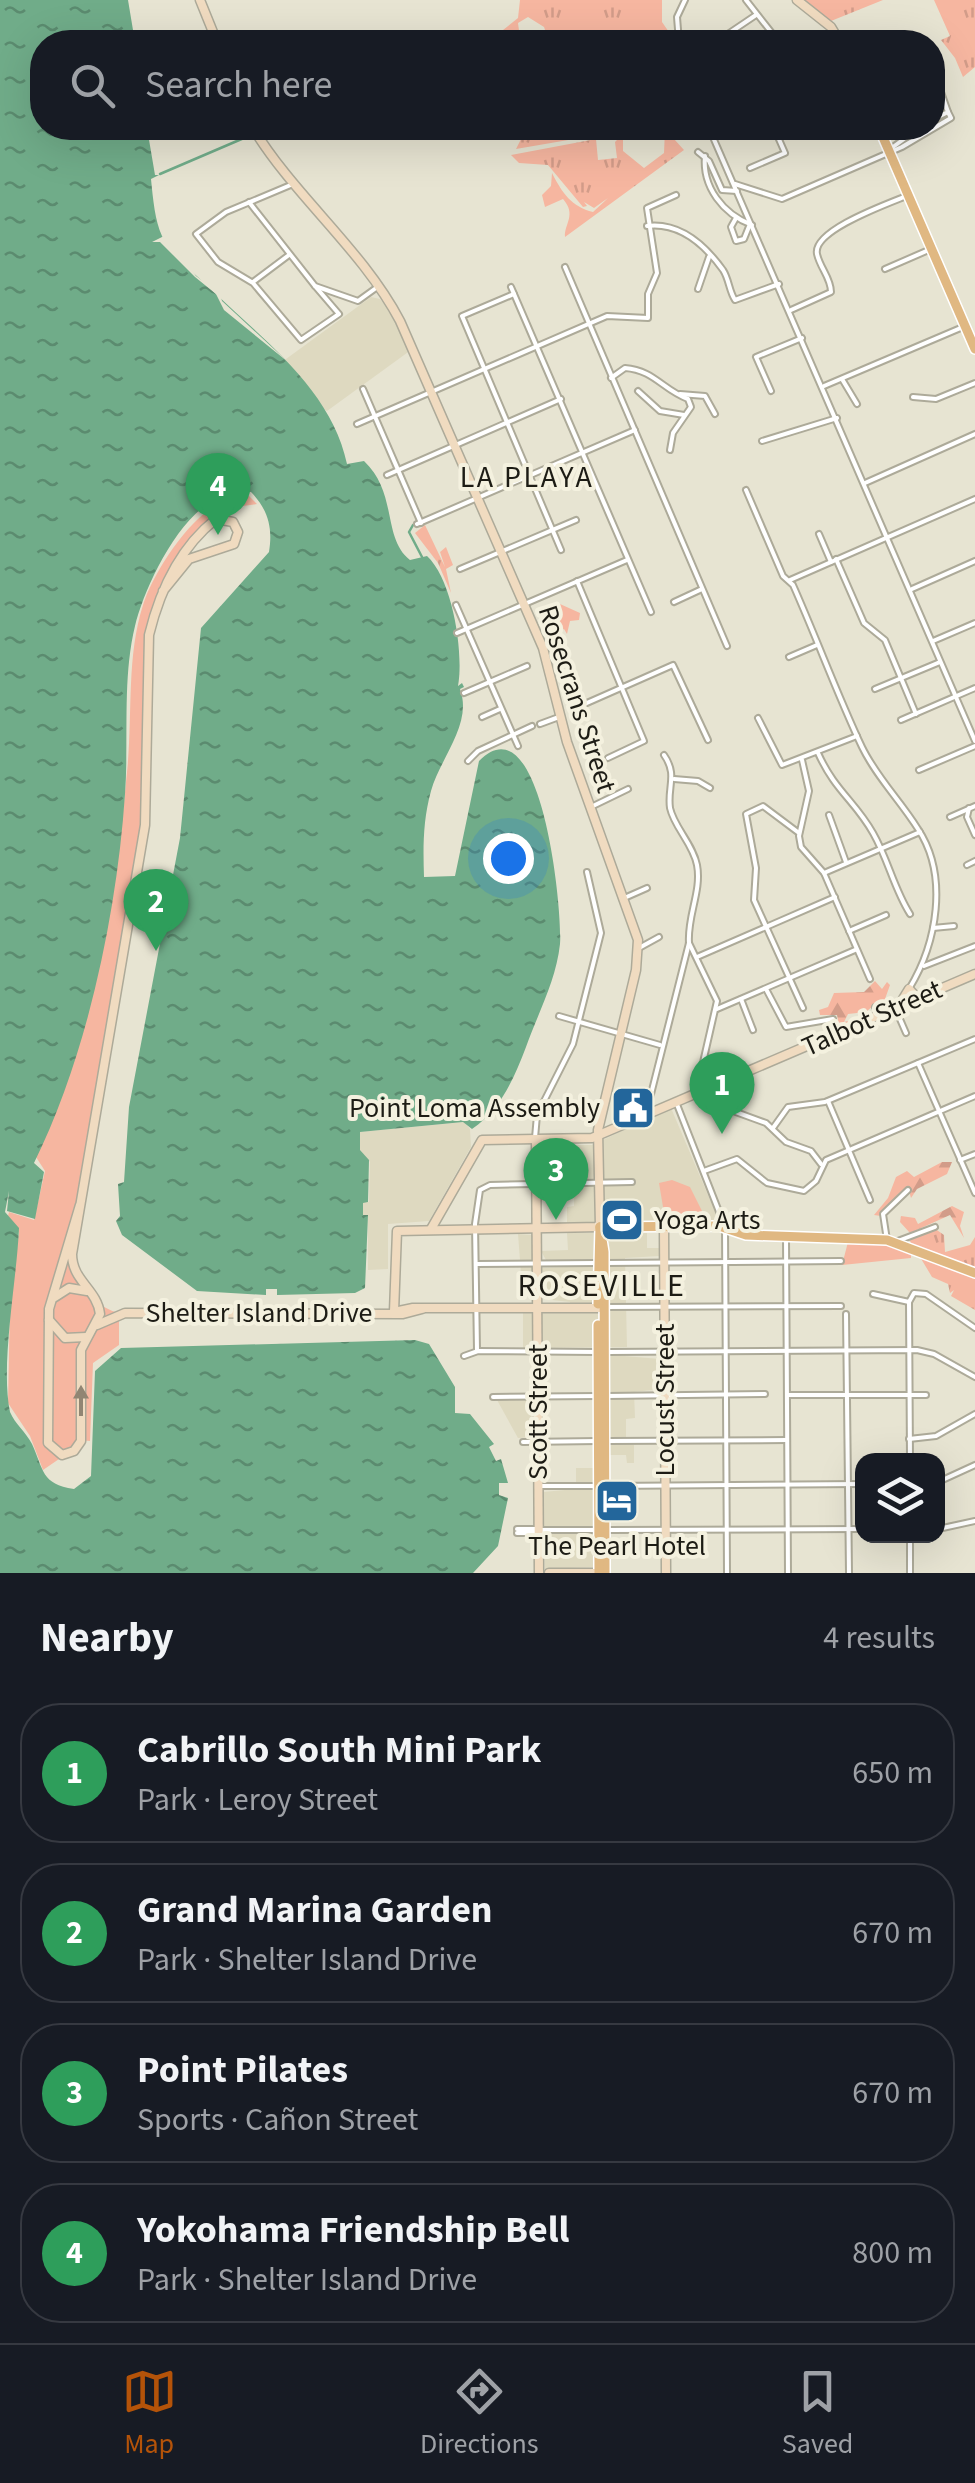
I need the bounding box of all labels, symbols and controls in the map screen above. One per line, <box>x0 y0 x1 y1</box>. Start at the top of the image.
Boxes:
search box <box>30 30 945 140</box>
icon: search <box>65 58 120 113</box>
text: Search here <box>145 58 332 112</box>
pin: 4 <box>186 452 250 535</box>
district label: LA PLAYA <box>460 456 594 499</box>
street label: Rosecrans Street <box>528 600 626 798</box>
your location <box>483 833 534 884</box>
pin: 2 <box>124 868 188 951</box>
street label: Talbot Street <box>796 969 949 1067</box>
pin: 1 <box>690 1052 754 1134</box>
public building icon: Point Loma Assembly <box>610 1085 656 1131</box>
place label: Point Loma Assembly <box>349 1088 600 1128</box>
pin: 3 <box>524 1138 588 1220</box>
sports icon: Yoga Arts <box>599 1197 645 1243</box>
place label: Yoga Arts <box>653 1200 761 1240</box>
district label: ROSEVILLE <box>518 1263 686 1309</box>
street label: Shelter Island Drive <box>146 1293 373 1333</box>
street label: Locust Street <box>645 1323 685 1476</box>
street label: Scott Street <box>518 1343 558 1480</box>
one-way arrow <box>73 1384 89 1416</box>
map controls <box>855 1453 945 1543</box>
button: layers <box>855 1453 945 1543</box>
hotel icon: The Pearl Hotel <box>594 1478 640 1524</box>
place label: The Pearl Hotel <box>528 1526 706 1566</box>
text: Nearby <box>40 1608 174 1668</box>
text: 4 results <box>823 1615 935 1661</box>
text: Cabrillo South Mini Park <box>137 1723 541 1777</box>
text: 1 <box>66 1750 83 1796</box>
text: 650 m <box>852 1750 933 1796</box>
text: Park · Leroy Street <box>137 1777 378 1823</box>
text: Grand Marina Garden <box>137 1883 493 1937</box>
text: 2 <box>66 1910 83 1956</box>
text: 670 m <box>852 1910 933 1956</box>
text: Park · Shelter Island Drive <box>137 1937 477 1983</box>
text: Point Pilates <box>137 2043 348 2097</box>
text: 3 <box>66 2070 83 2116</box>
text: 670 m <box>852 2070 933 2116</box>
text: Sports · Cañon Street <box>137 2097 418 2143</box>
text: Yokohama Friendship Bell <box>137 2203 570 2257</box>
text: 4 <box>66 2230 83 2276</box>
text: 800 m <box>852 2230 933 2276</box>
text: Park · Shelter Island Drive <box>137 2257 477 2303</box>
tab: Map <box>122 2364 177 2464</box>
tab: Directions <box>420 2364 539 2464</box>
tab: Saved <box>782 2364 853 2464</box>

